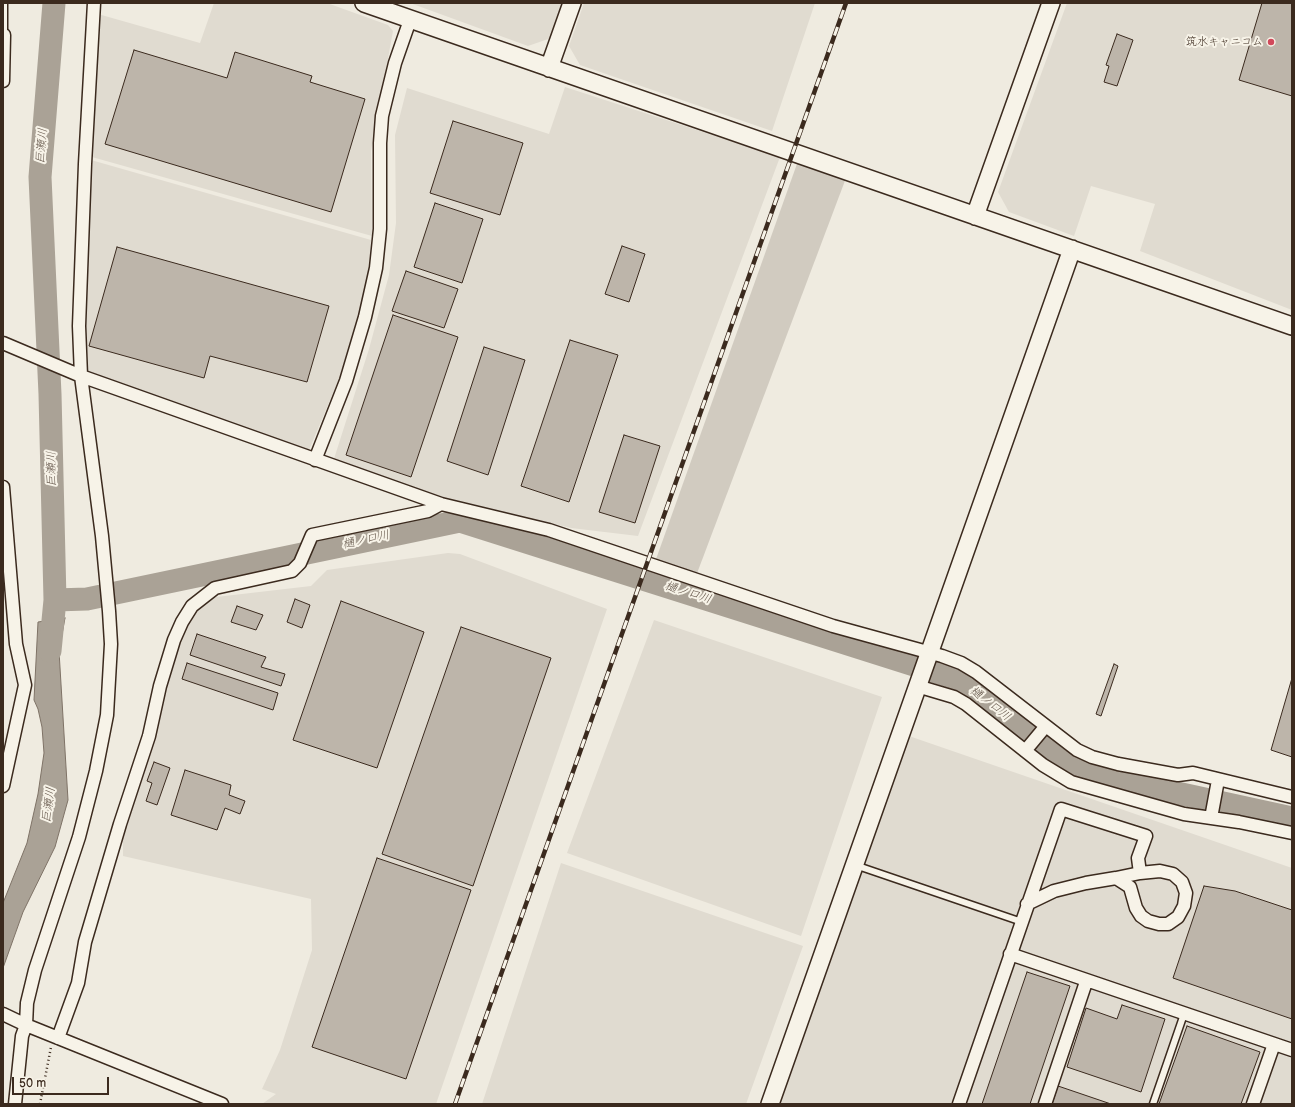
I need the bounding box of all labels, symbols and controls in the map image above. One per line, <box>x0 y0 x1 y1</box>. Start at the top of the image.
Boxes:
place label: 筑水キャニコム <box>1186 35 1263 49</box>
marker: 筑水キャニコム <box>1266 37 1276 47</box>
water label: 巨瀬川 <box>33 127 51 165</box>
water label: 巨瀬川 <box>44 451 60 487</box>
water label: 樋ノ口川 <box>341 528 391 552</box>
water label: 樋ノ口川 <box>663 579 713 607</box>
water label: 樋ノ口川 <box>967 684 1013 724</box>
water label: 巨瀬川 <box>39 786 59 824</box>
scale bar <box>14 1069 111 1095</box>
text: 50 m <box>19 1076 46 1091</box>

